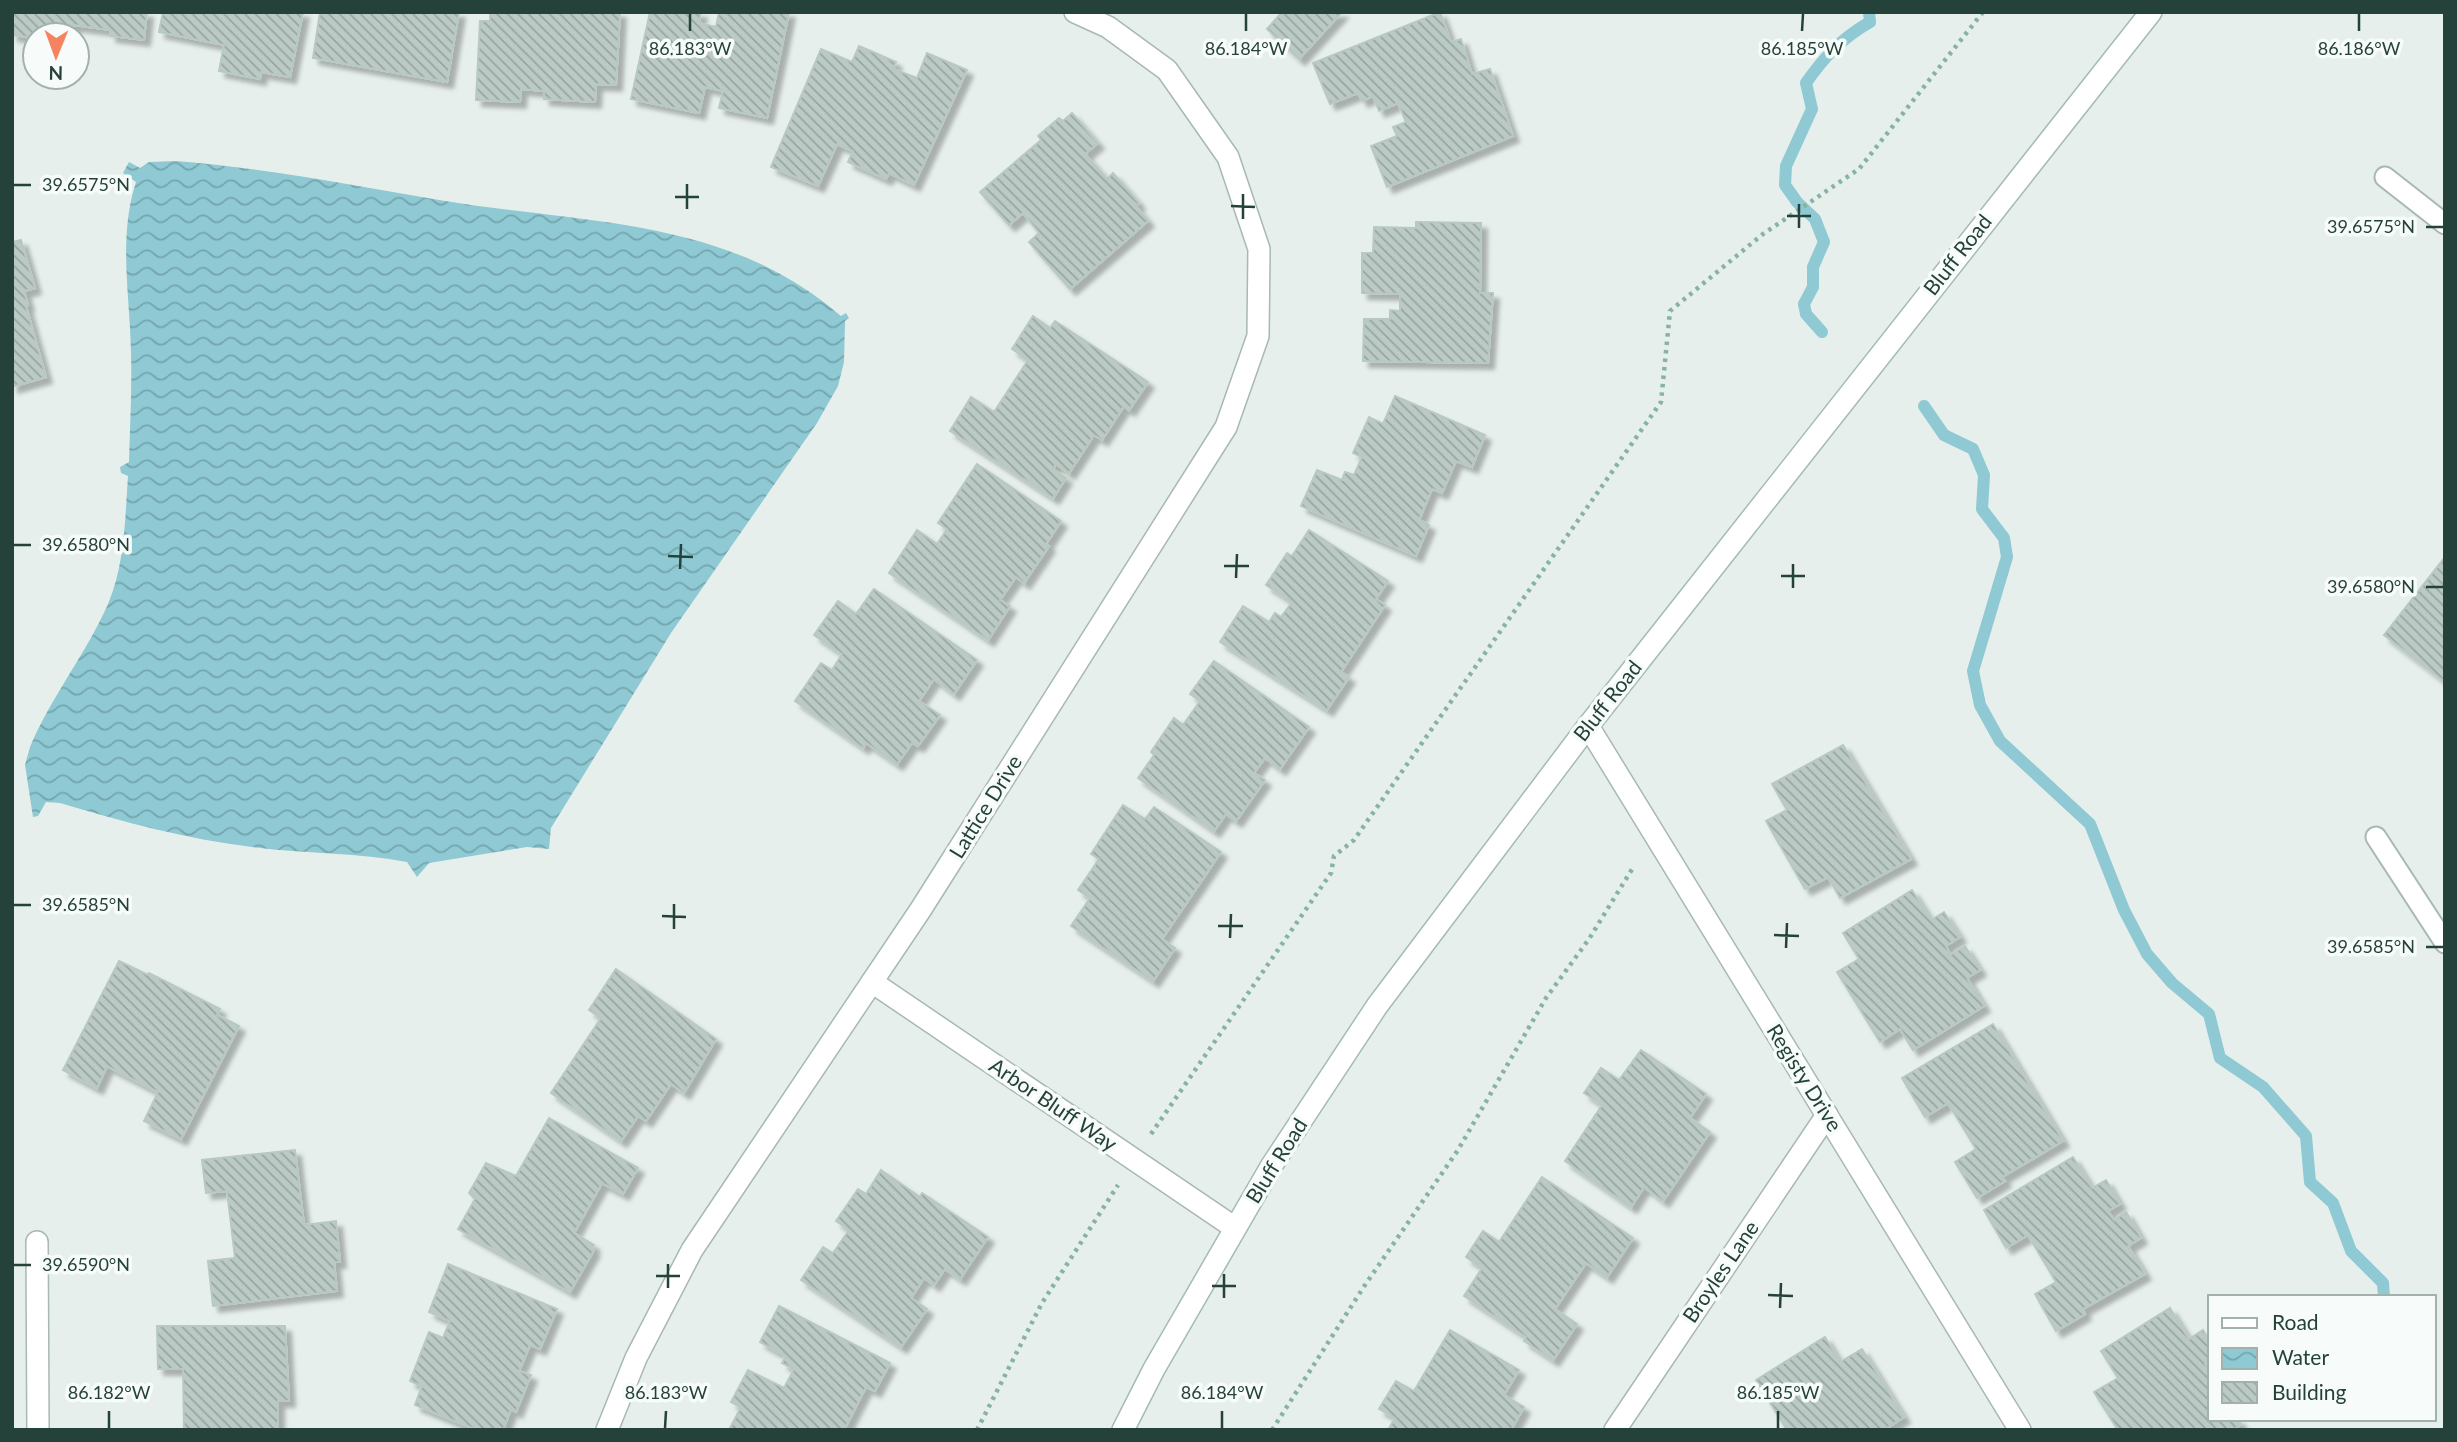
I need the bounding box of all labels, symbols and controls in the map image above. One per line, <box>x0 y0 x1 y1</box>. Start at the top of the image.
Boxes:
north arrow <box>21 21 91 91</box>
text: 86.183°W <box>649 37 732 59</box>
text: 86.184°W <box>1205 37 1288 59</box>
text: 86.185°W <box>1761 37 1844 59</box>
text: 86.186°W <box>2318 37 2401 59</box>
text: N <box>48 62 63 85</box>
text: 39.6575°N <box>42 173 130 195</box>
street label: Bluff Road <box>1918 209 1996 299</box>
text: 39.6575°N <box>2327 215 2415 237</box>
text: 39.6580°N <box>42 533 130 555</box>
text: 39.6580°N <box>2327 575 2415 597</box>
street label: Bluff Road <box>1568 655 1646 745</box>
street label: Lattice Drive <box>943 750 1026 862</box>
text: 39.6585°N <box>42 893 130 915</box>
text: 39.6585°N <box>2327 935 2415 957</box>
street label: Registy Drive <box>1762 1019 1848 1136</box>
street label: Arbor Bluff Way <box>985 1052 1122 1156</box>
street label: Bluff Road <box>1240 1113 1312 1207</box>
street label: Broyles Lane <box>1677 1215 1763 1327</box>
text: 39.6590°N <box>42 1253 130 1275</box>
legend <box>2208 1295 2436 1421</box>
text: Road <box>2272 1309 2319 1334</box>
text: Water <box>2272 1344 2329 1369</box>
text: Building <box>2272 1379 2347 1404</box>
text: 86.182°W <box>68 1381 151 1403</box>
text: 86.183°W <box>625 1381 708 1403</box>
text: 86.184°W <box>1181 1381 1264 1403</box>
text: 86.185°W <box>1737 1381 1820 1403</box>

